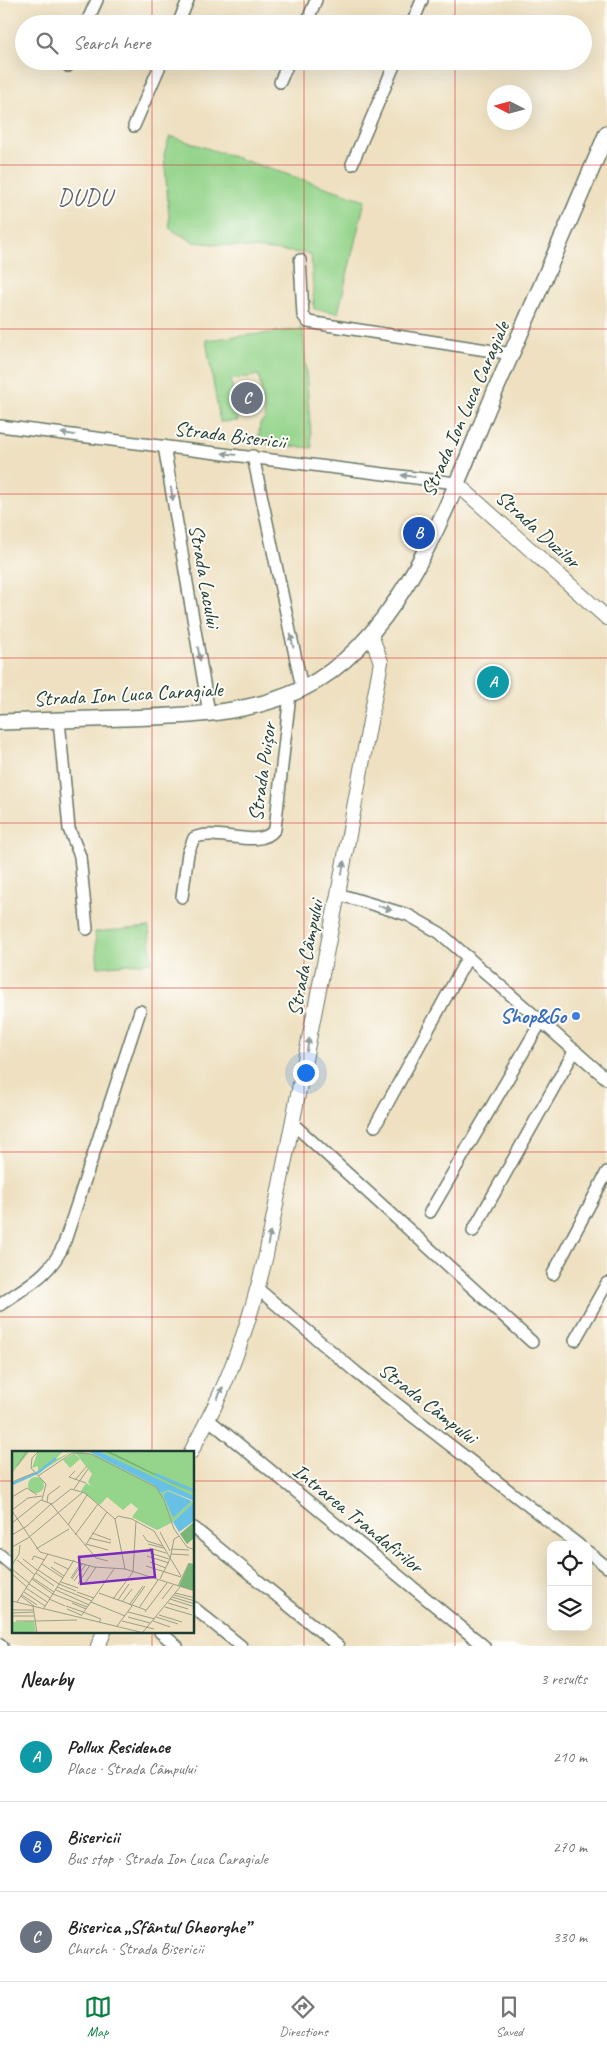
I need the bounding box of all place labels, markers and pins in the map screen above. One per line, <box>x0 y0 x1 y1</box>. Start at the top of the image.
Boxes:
pin: C <box>231 379 263 417</box>
pin: B <box>403 514 435 552</box>
pin: A <box>477 663 509 701</box>
place label: Shop&Go <box>500 1003 567 1029</box>
marker: Shop&Go <box>570 1010 582 1022</box>

